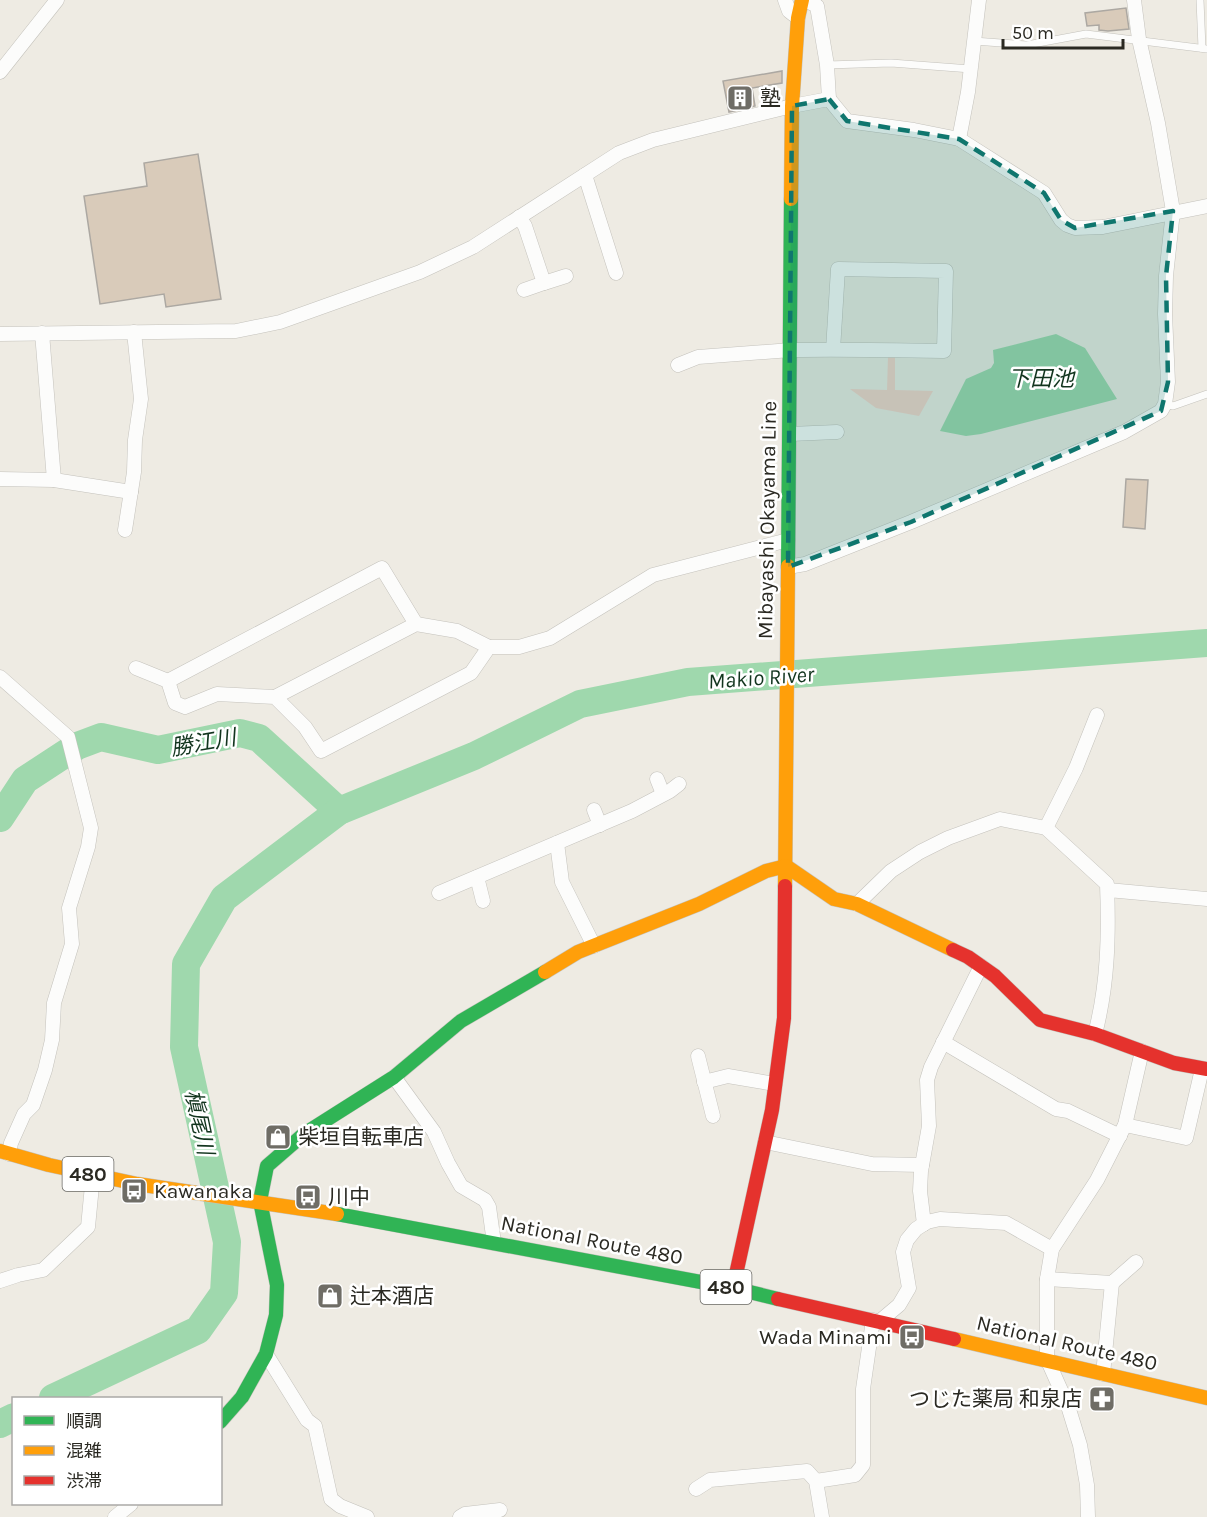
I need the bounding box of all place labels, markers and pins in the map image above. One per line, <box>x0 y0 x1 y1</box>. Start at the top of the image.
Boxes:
building icon: 塾 <box>725 83 755 113</box>
place label: 塾 <box>760 86 781 110</box>
shop icon: 柴垣自転車店 <box>263 1122 293 1152</box>
place label: 柴垣自転車店 <box>298 1125 424 1149</box>
bus stop icon: Kawanaka <box>119 1176 149 1206</box>
place label: Kawanaka <box>154 1179 253 1203</box>
bus stop icon: 川中 <box>293 1182 323 1212</box>
place label: 川中 <box>328 1185 370 1209</box>
shop icon: 辻本酒店 <box>315 1281 345 1311</box>
place label: 辻本酒店 <box>350 1284 434 1308</box>
bus stop icon: Wada Minami <box>897 1322 927 1352</box>
place label: Wada Minami <box>759 1325 892 1349</box>
pharmacy icon: つじた薬局 和泉店 <box>1087 1384 1117 1414</box>
place label: つじた薬局 和泉店 <box>909 1387 1082 1411</box>

